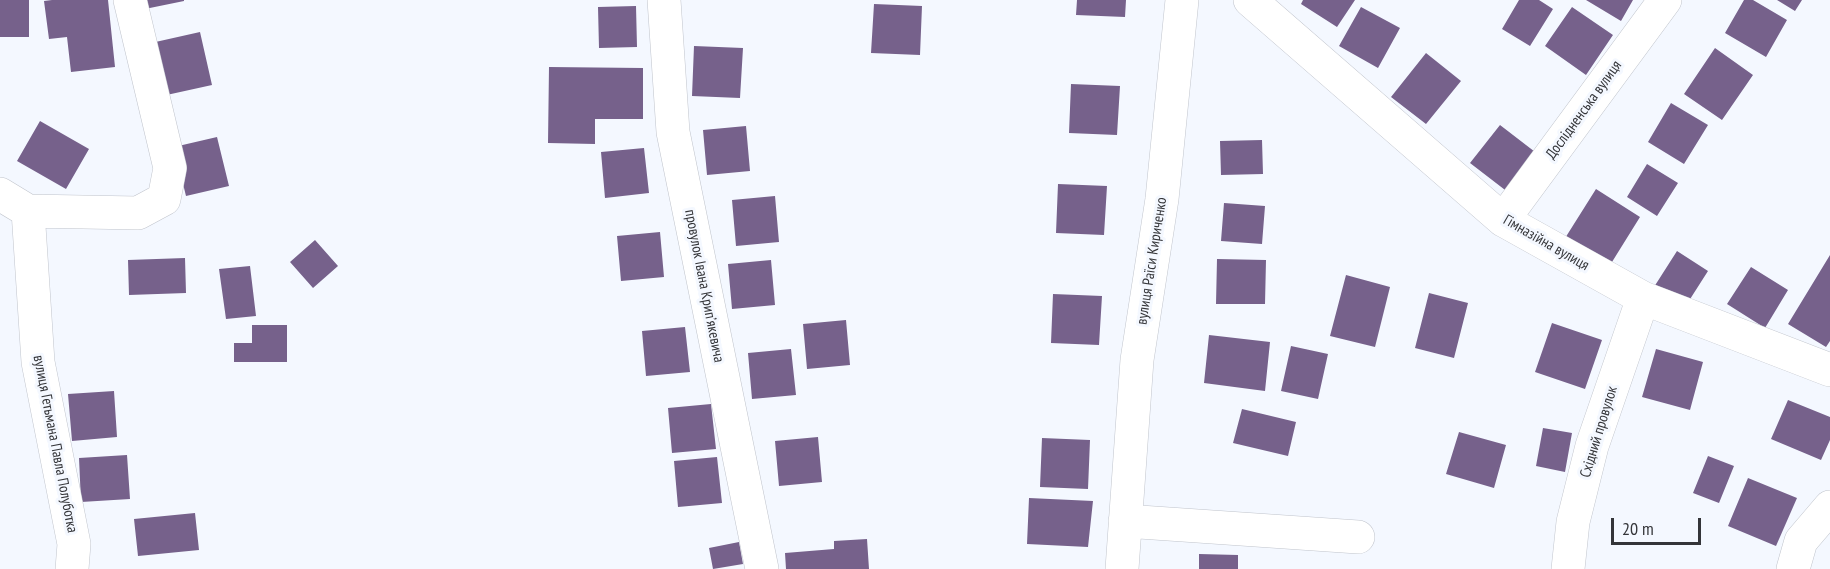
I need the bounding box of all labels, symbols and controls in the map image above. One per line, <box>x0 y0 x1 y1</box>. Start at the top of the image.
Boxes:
street label: Дослідненська вулиця <box>1542 57 1626 163</box>
street label: вулиця Раїси Кириченко <box>1133 196 1171 326</box>
street label: провулок Івана Крипʼякевича <box>680 208 728 364</box>
street label: Гімназійна вулиця <box>1500 211 1592 275</box>
street label: вулиця Гетьмана Павла Полуботка <box>29 354 81 534</box>
street label: Східний провулок <box>1577 384 1621 480</box>
scale bar <box>1614 506 1704 544</box>
text: 20 m <box>1622 517 1654 540</box>

